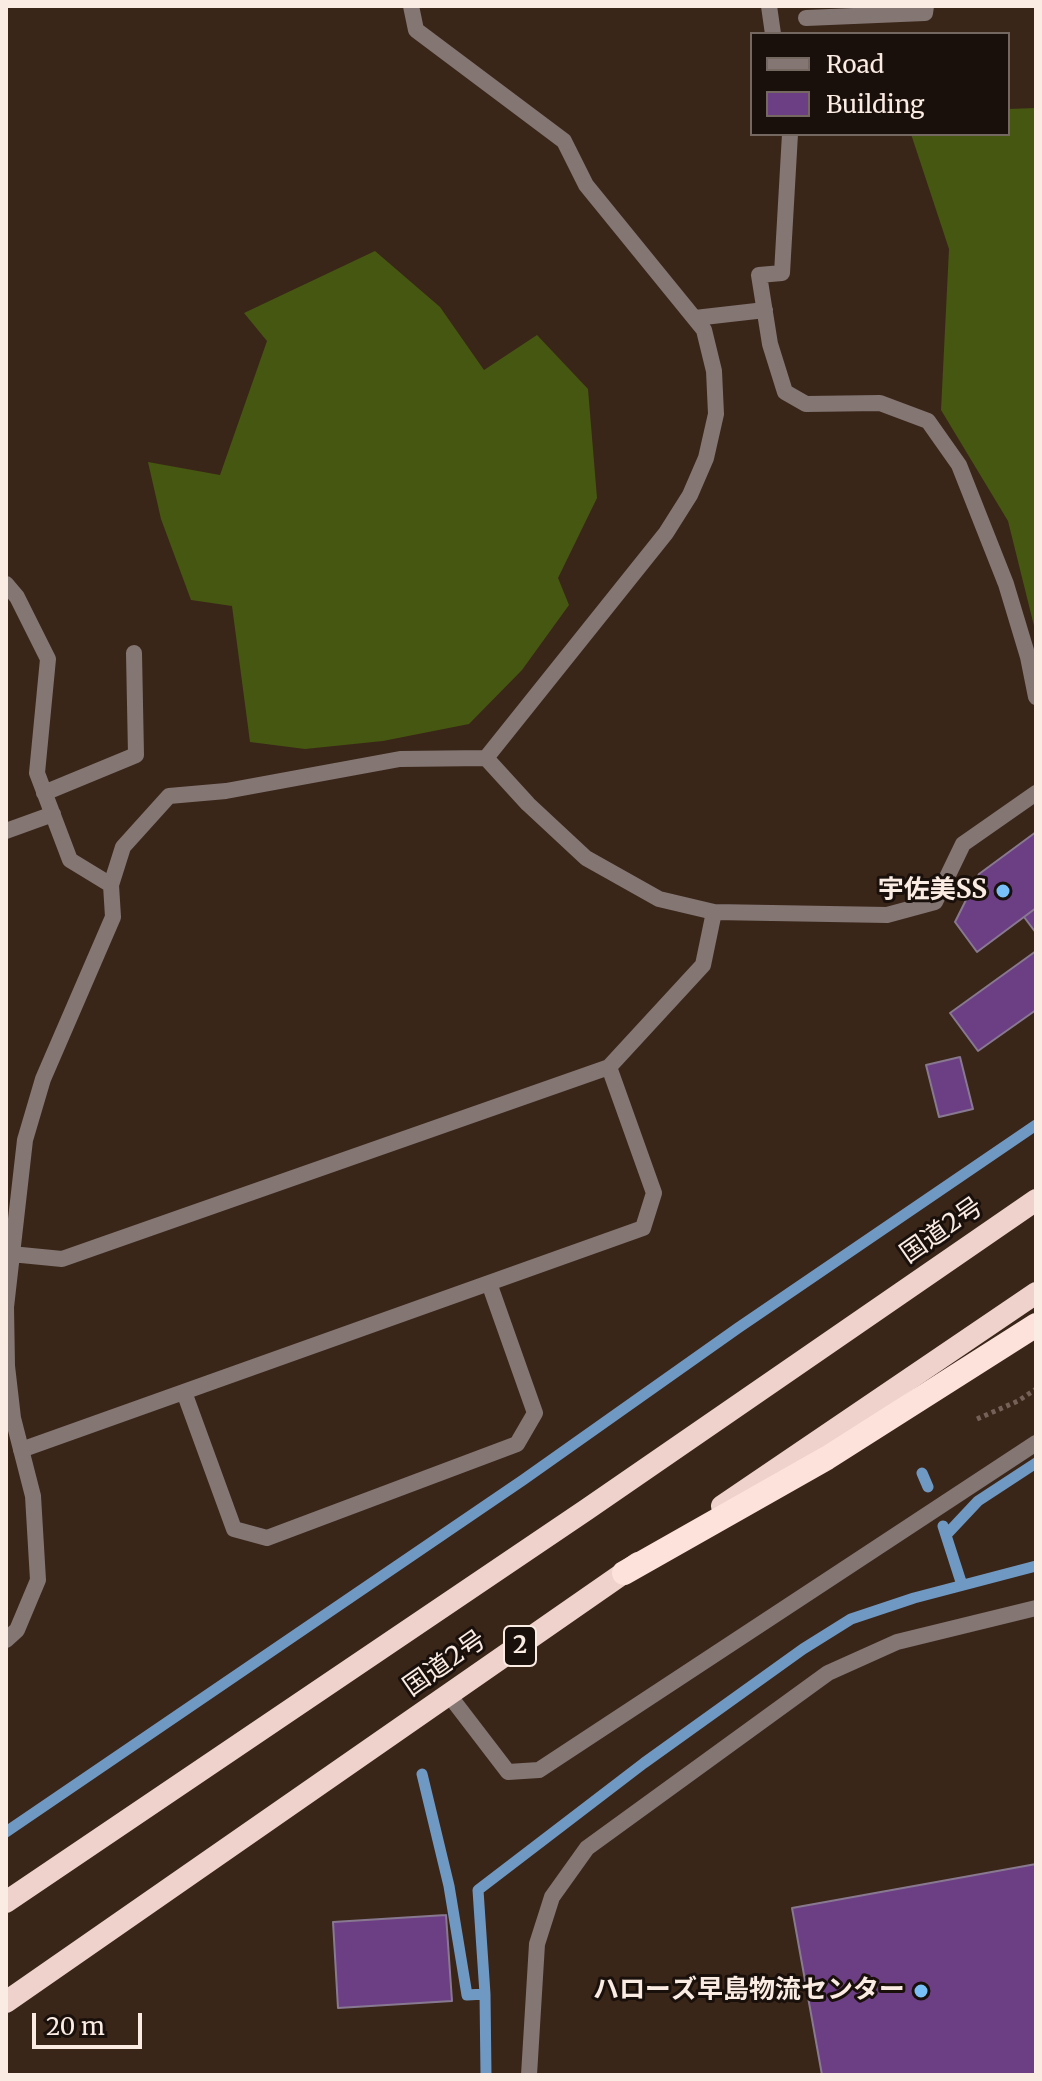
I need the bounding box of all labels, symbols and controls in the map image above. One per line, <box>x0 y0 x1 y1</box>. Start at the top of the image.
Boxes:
legend <box>750 32 1010 136</box>
text: Road <box>826 49 884 80</box>
text: Building <box>826 89 925 120</box>
place label: 宇佐美SS <box>878 875 987 907</box>
marker: 宇佐美SS <box>994 882 1012 900</box>
street label: 国道2号 <box>895 1191 989 1271</box>
street label: 国道2号 <box>398 1624 492 1704</box>
road number: 2 <box>504 1626 536 1666</box>
place label: ハローズ早島物流センター <box>593 1975 905 2007</box>
marker: ハローズ早島物流センター <box>912 1982 930 2000</box>
scale bar <box>36 1997 146 2047</box>
text: 20 m <box>46 2011 105 2042</box>

